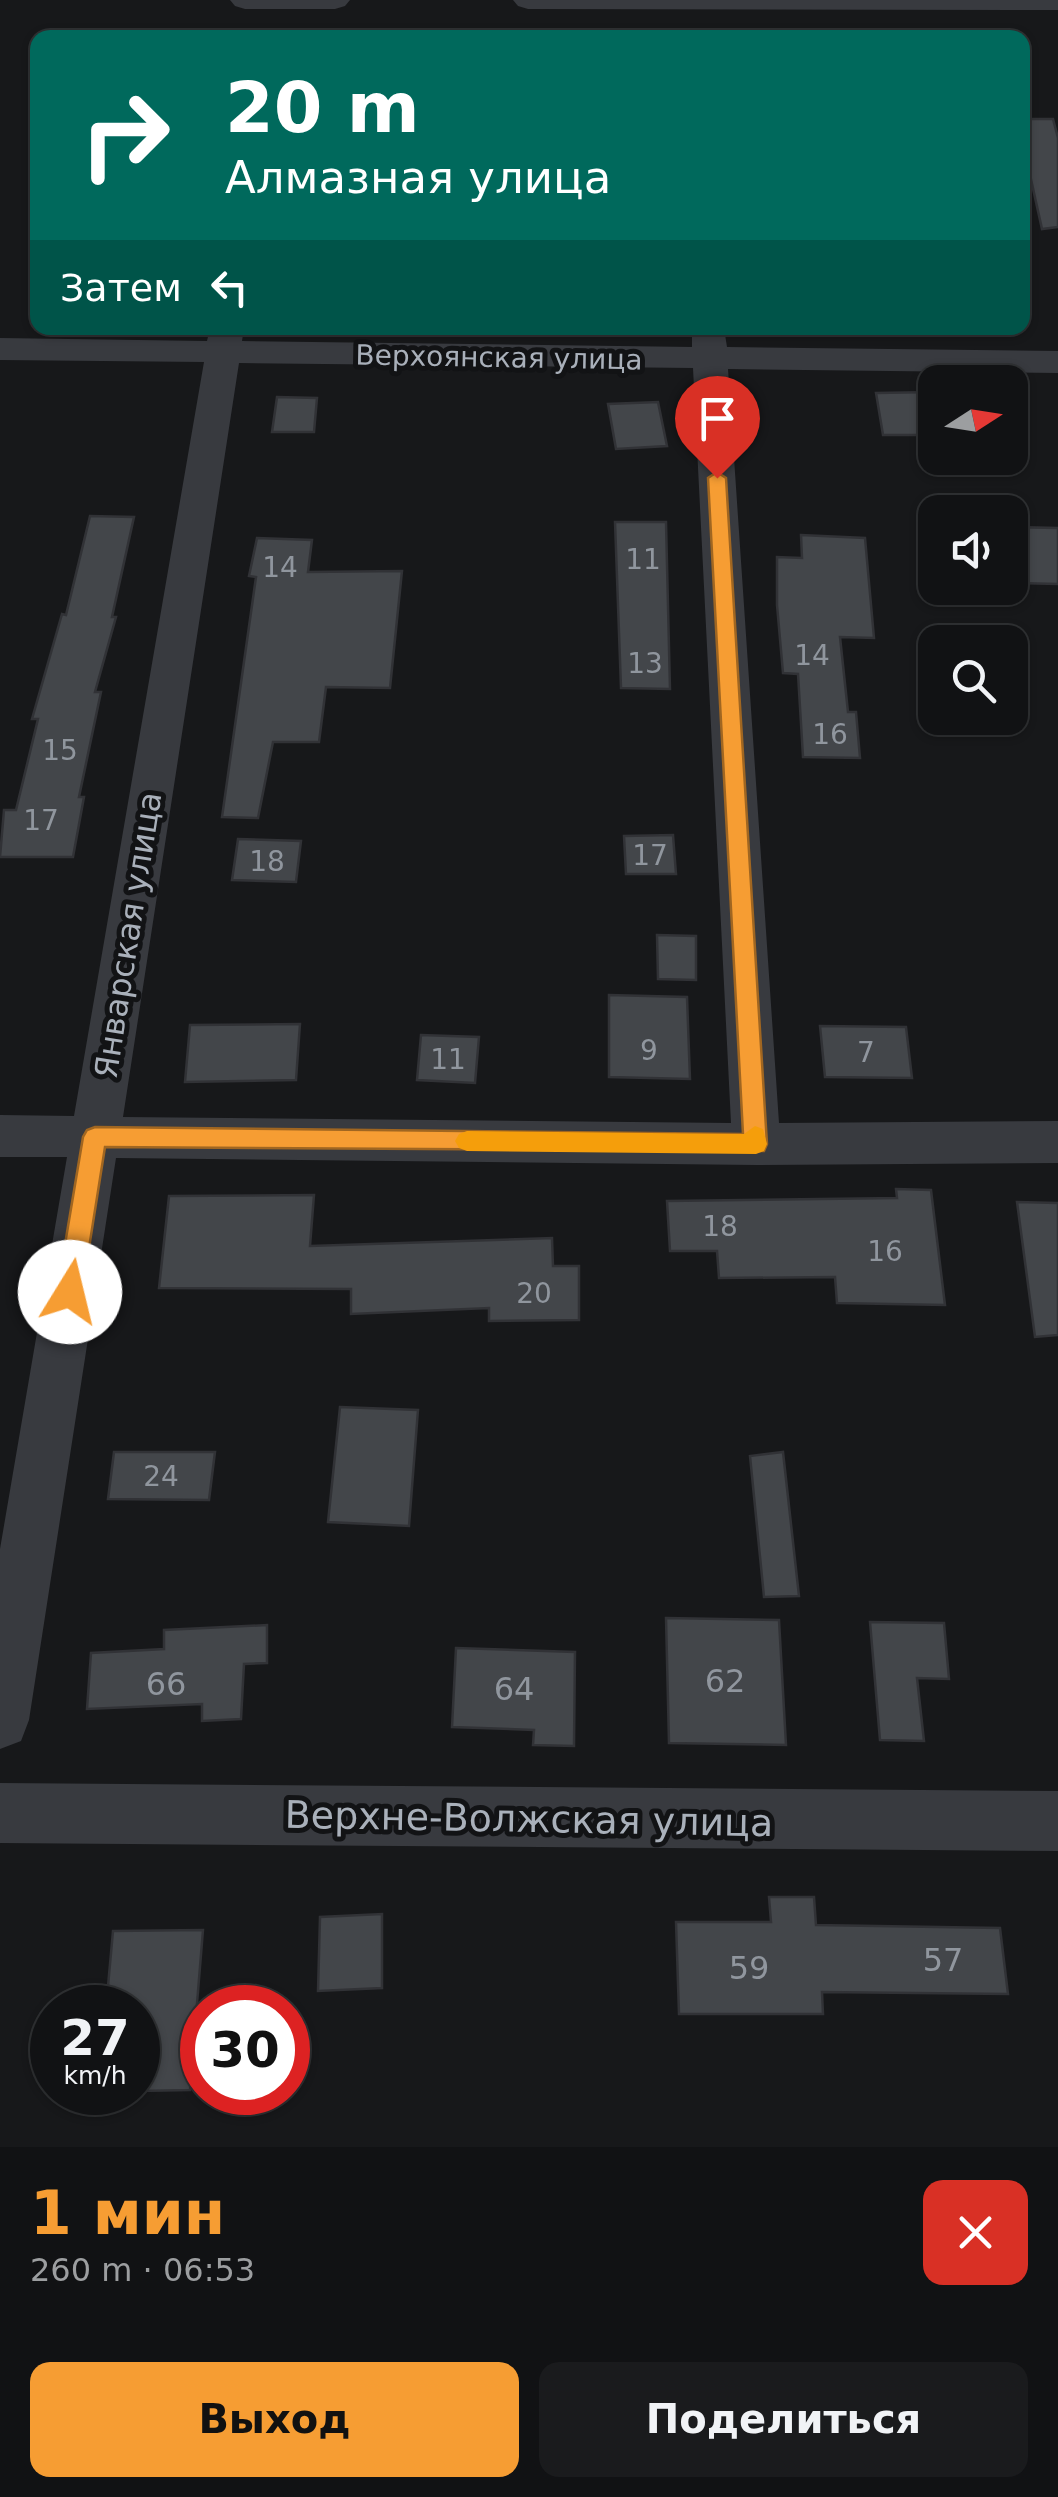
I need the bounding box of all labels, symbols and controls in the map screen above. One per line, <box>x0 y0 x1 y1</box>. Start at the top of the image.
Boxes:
text: 20 m <box>225 67 420 149</box>
icon: right <box>60 70 190 200</box>
text: Алмазная улица <box>225 151 611 204</box>
icon: left <box>202 260 257 315</box>
text: Затем <box>60 266 182 310</box>
street label: Верхоянская улица <box>355 338 643 377</box>
north arrow <box>918 365 1028 475</box>
map controls <box>918 365 1028 735</box>
pin <box>675 376 760 479</box>
icon: arrive <box>690 391 745 446</box>
button: sound <box>918 495 1028 605</box>
house number: 11 <box>625 543 661 576</box>
house number: 14 <box>262 551 298 584</box>
button: search <box>918 625 1028 735</box>
house number: 14 <box>794 639 830 672</box>
house number: 13 <box>627 647 663 680</box>
house number: 16 <box>812 718 848 751</box>
house number: 15 <box>42 734 78 767</box>
street label: Январская улица <box>87 789 169 1081</box>
house number: 17 <box>23 804 59 837</box>
house number: 17 <box>632 839 668 872</box>
house number: 18 <box>249 845 285 878</box>
house number: 9 <box>640 1034 658 1067</box>
house number: 7 <box>857 1036 875 1069</box>
house number: 11 <box>430 1043 466 1076</box>
house number: 18 <box>702 1210 738 1243</box>
house number: 16 <box>867 1235 903 1268</box>
position arrow <box>18 1240 122 1344</box>
house number: 20 <box>516 1277 552 1310</box>
house number: 24 <box>143 1460 179 1493</box>
house number: 62 <box>705 1662 745 1700</box>
house number: 66 <box>146 1665 186 1703</box>
house number: 64 <box>494 1670 534 1708</box>
street label: Верхне-Волжская улица <box>284 1793 774 1845</box>
house number: 57 <box>923 1941 963 1979</box>
house number: 59 <box>729 1949 769 1987</box>
speed limit sign: 30 <box>180 1985 310 2115</box>
text: 27 <box>60 2009 130 2067</box>
text: km/h <box>63 2061 127 2090</box>
text: 1 мин <box>30 2178 225 2248</box>
button: close <box>923 2180 1028 2285</box>
text: 260 m · 06:53 <box>30 2251 255 2289</box>
button: Выход <box>30 2362 519 2477</box>
button: Поделиться <box>539 2362 1028 2477</box>

